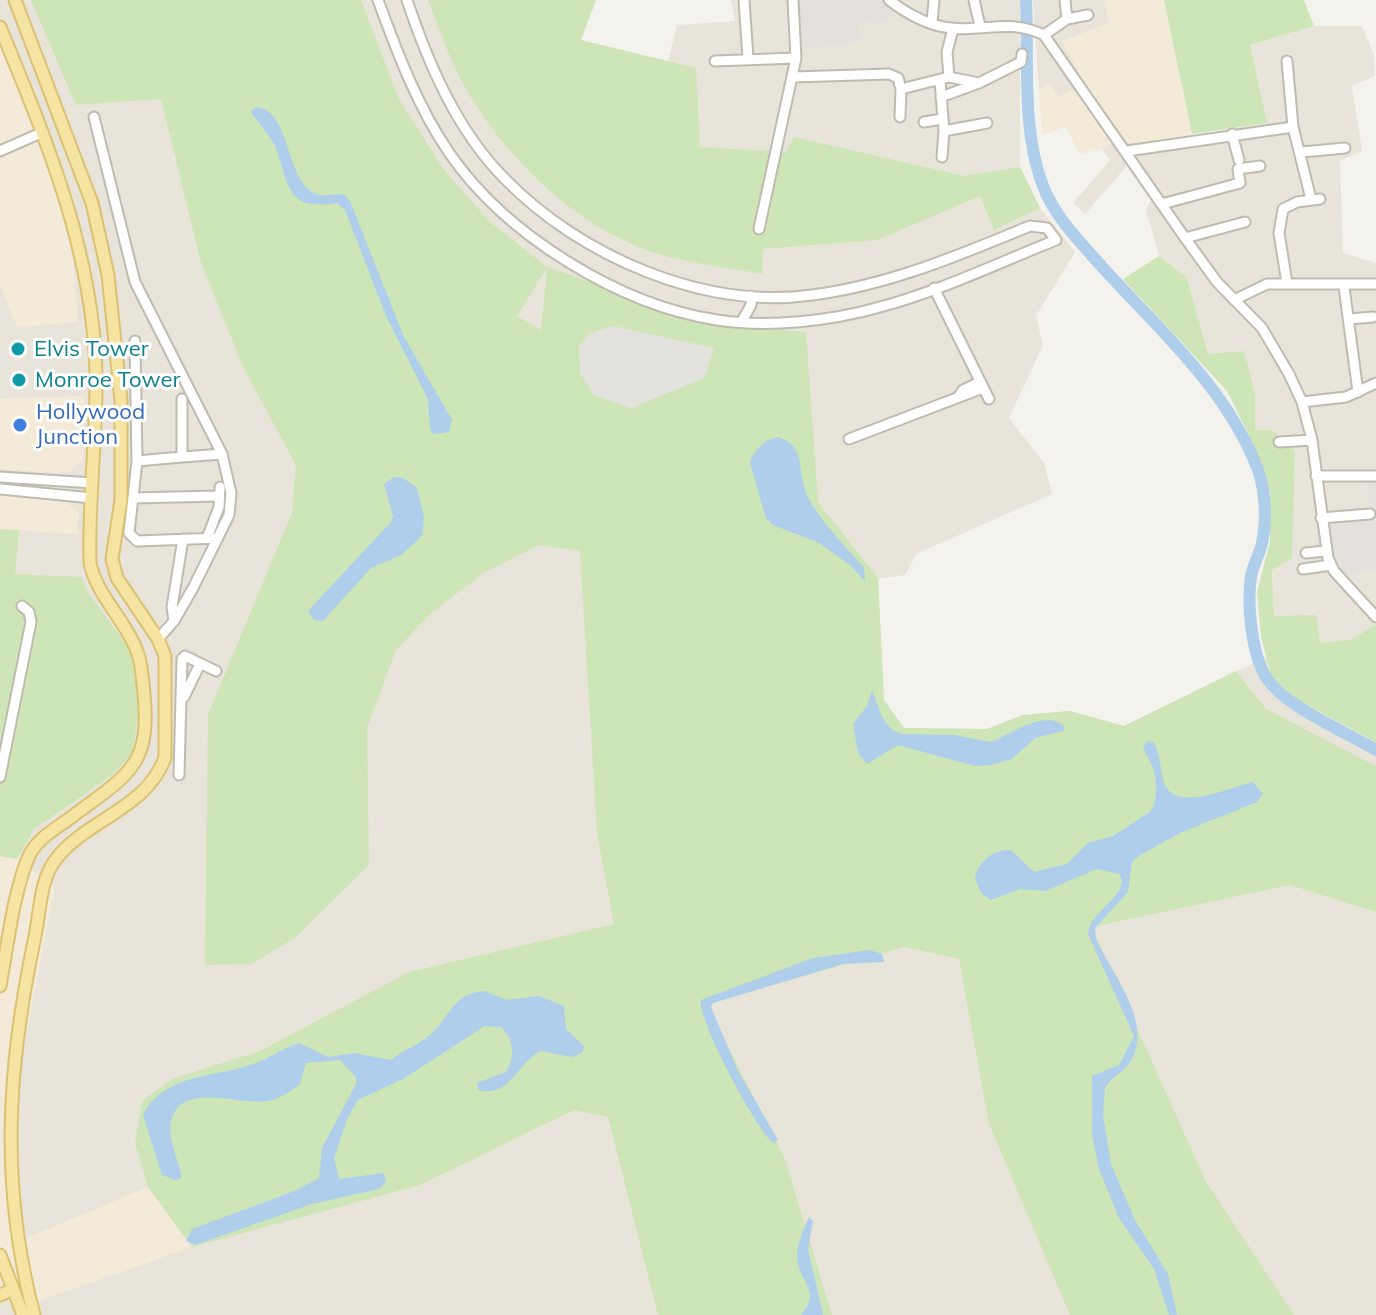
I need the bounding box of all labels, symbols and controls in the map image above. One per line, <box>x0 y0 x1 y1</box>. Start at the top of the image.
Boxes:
place label: Elvis Tower <box>34 336 149 362</box>
marker: Elvis Tower <box>9 340 27 358</box>
place label: Monroe Tower <box>35 367 180 393</box>
marker: Monroe Tower <box>10 371 28 389</box>
place label: Hollywood Junction <box>36 399 145 450</box>
marker: Hollywood Junction <box>11 416 29 434</box>

